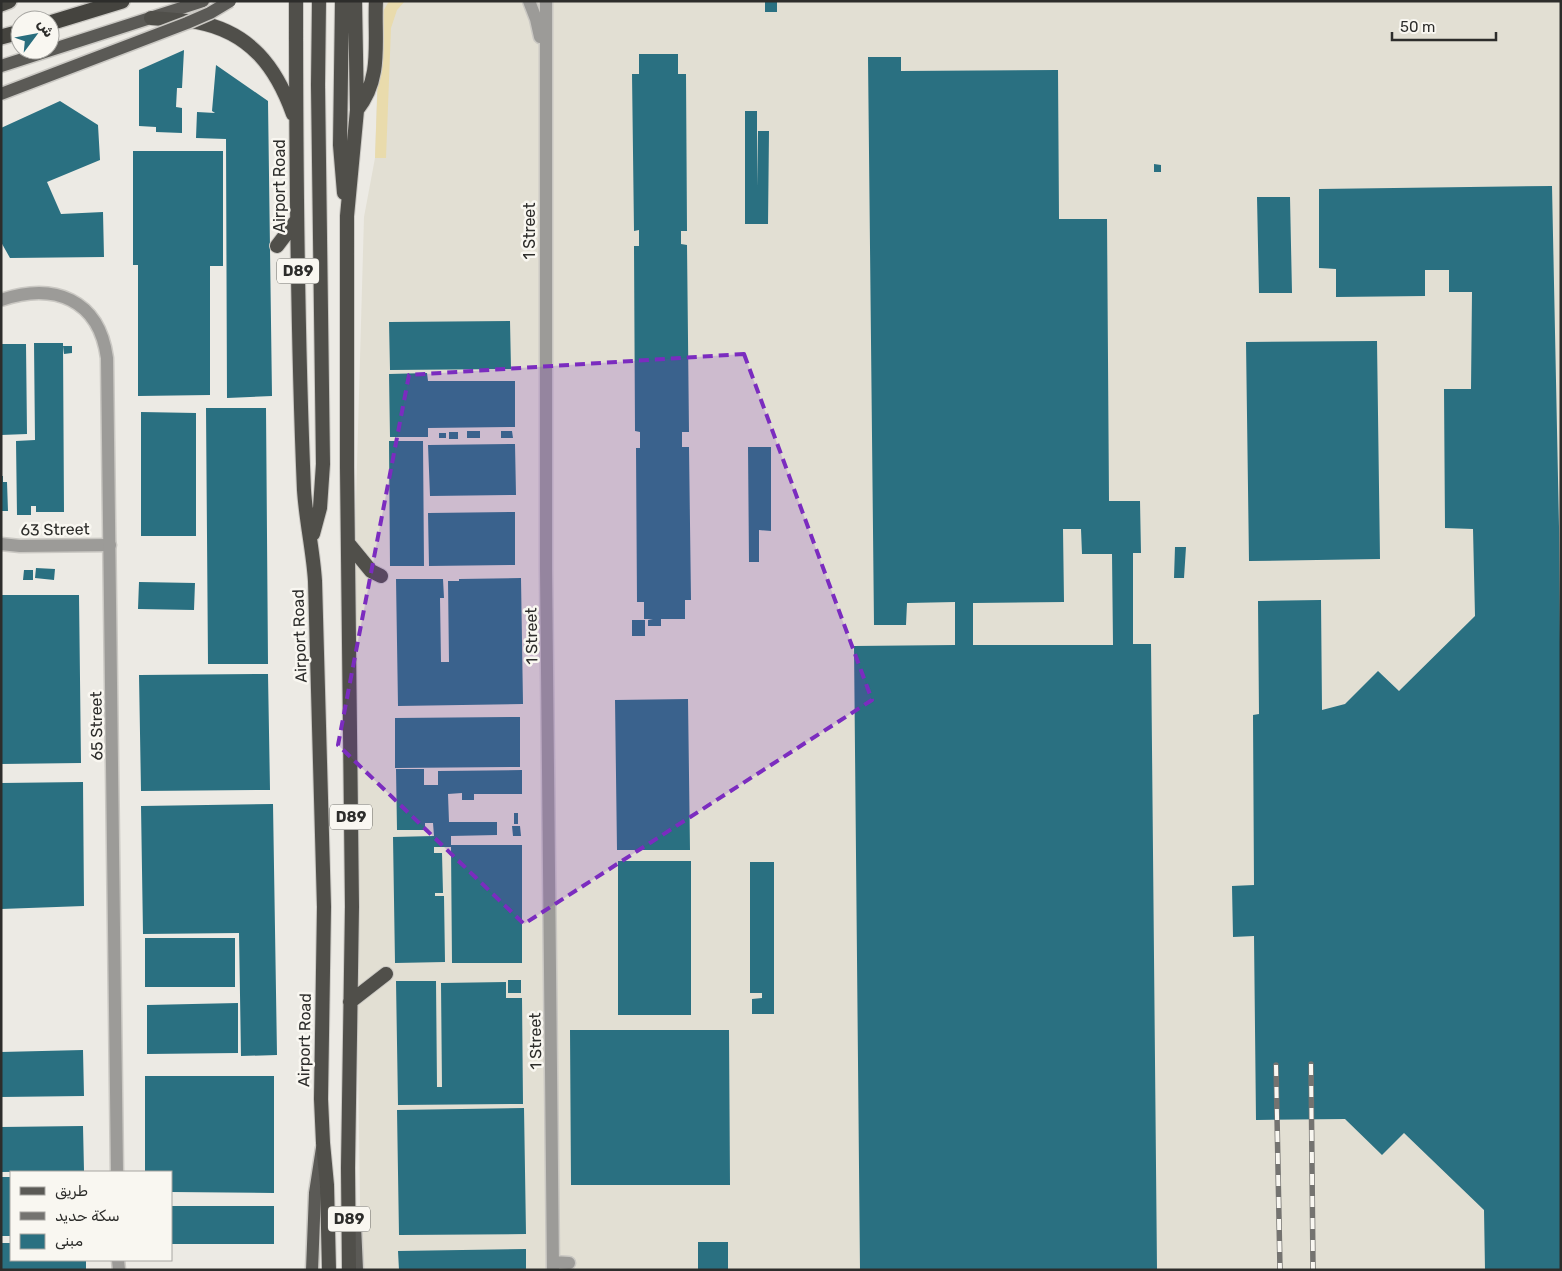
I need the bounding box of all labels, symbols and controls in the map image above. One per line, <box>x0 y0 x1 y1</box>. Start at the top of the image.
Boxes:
north arrow <box>10 10 60 60</box>
scale bar <box>1392 10 1496 42</box>
text: ش <box>34 16 58 41</box>
text: 50 m <box>1400 18 1435 36</box>
street label: Airport Road <box>270 139 289 233</box>
street label: 1 Street <box>520 202 539 260</box>
road number: D89 <box>277 258 319 284</box>
street label: 63 Street <box>20 519 90 540</box>
street label: Airport Road <box>288 589 311 683</box>
street label: 1 Street <box>522 607 541 665</box>
street label: 65 Street <box>86 691 107 761</box>
road number: D89 <box>330 804 372 830</box>
street label: Airport Road <box>294 993 315 1087</box>
street label: 1 Street <box>526 1012 545 1070</box>
legend <box>10 1171 172 1261</box>
text: طريق <box>55 1182 88 1200</box>
road number: D89 <box>328 1206 370 1232</box>
text: سكة حديد <box>55 1207 120 1225</box>
text: مبنى <box>55 1232 83 1250</box>

